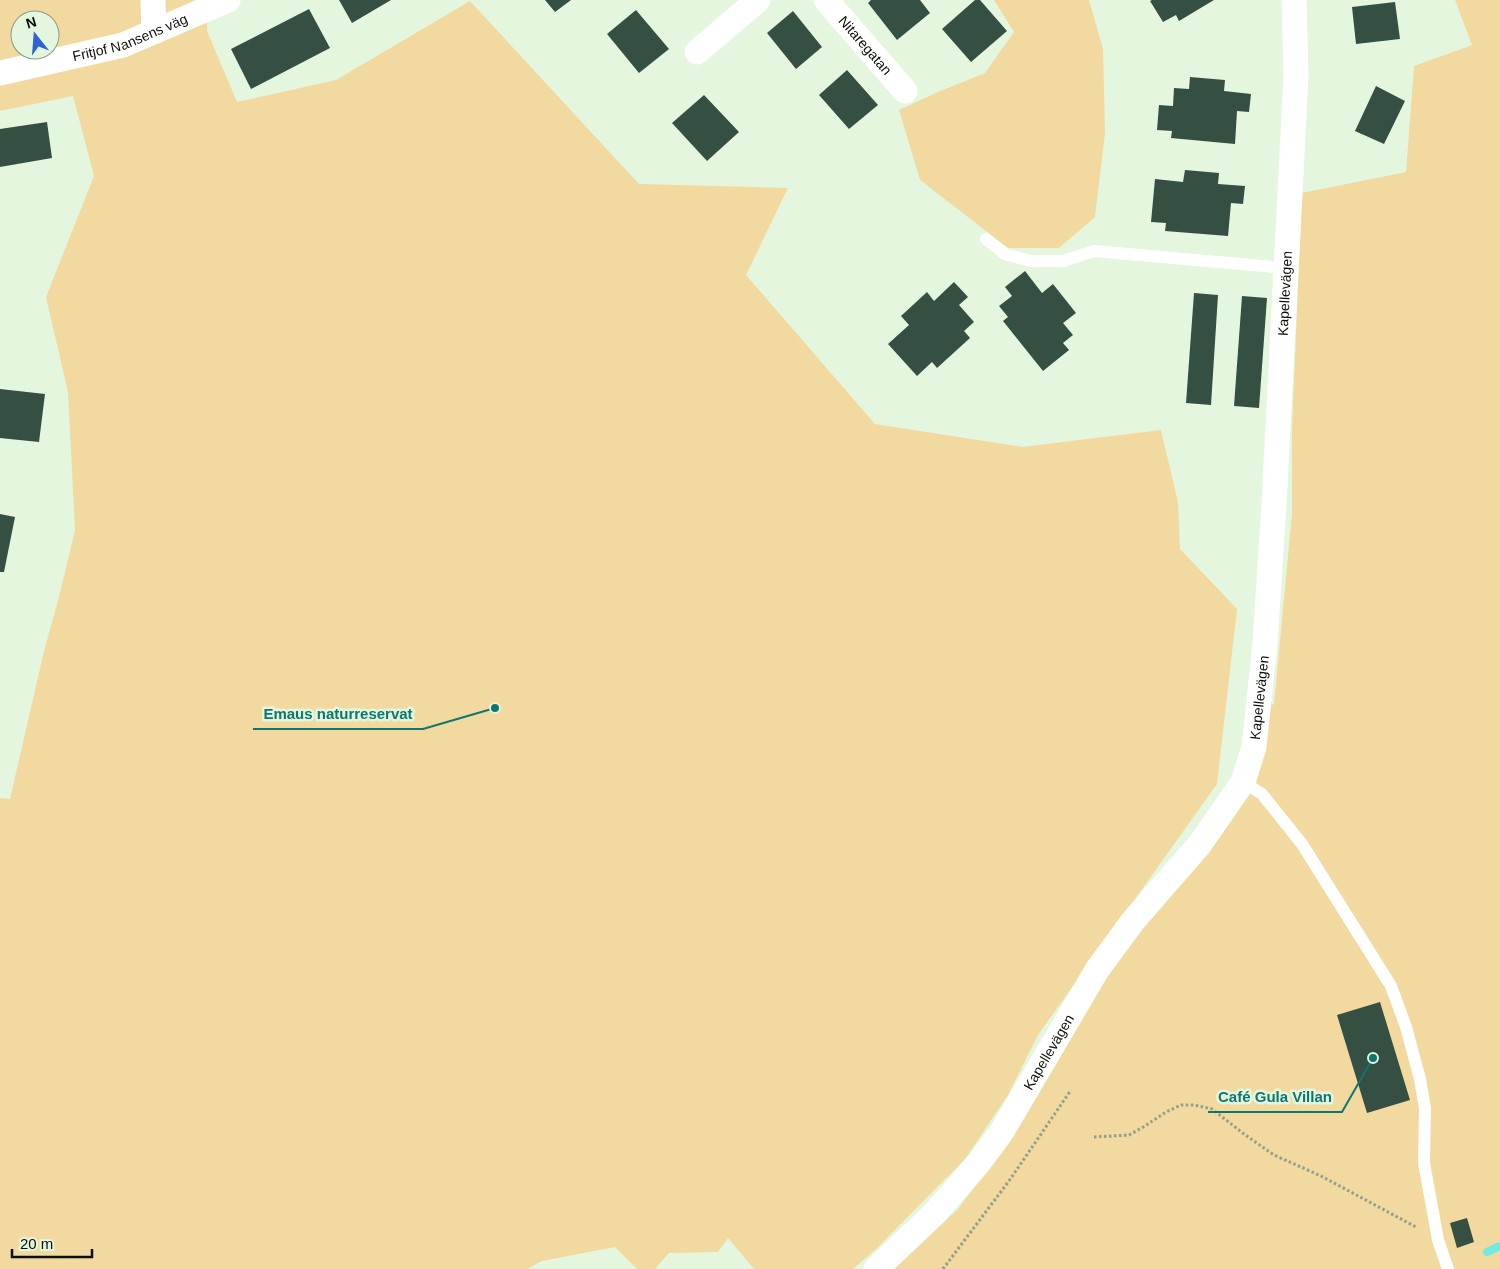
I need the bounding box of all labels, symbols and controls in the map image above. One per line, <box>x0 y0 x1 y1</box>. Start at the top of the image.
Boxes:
north arrow <box>10 10 60 60</box>
street label: Fritjof Nansens väg <box>71 10 190 64</box>
text: N <box>24 13 38 32</box>
street label: Nitaregatan <box>836 13 895 78</box>
street label: Kapellevägen <box>1275 251 1295 336</box>
street label: Kapellevägen <box>1247 654 1272 741</box>
callout: Emaus naturreservat <box>253 699 423 729</box>
text: Emaus naturreservat <box>263 705 413 722</box>
street label: Kapellevägen <box>1020 1011 1077 1093</box>
callout: Café Gula Villan <box>1208 1082 1342 1112</box>
text: Café Gula Villan <box>1218 1088 1332 1105</box>
scale bar <box>12 1226 92 1258</box>
text: 20 m <box>20 1235 53 1252</box>

